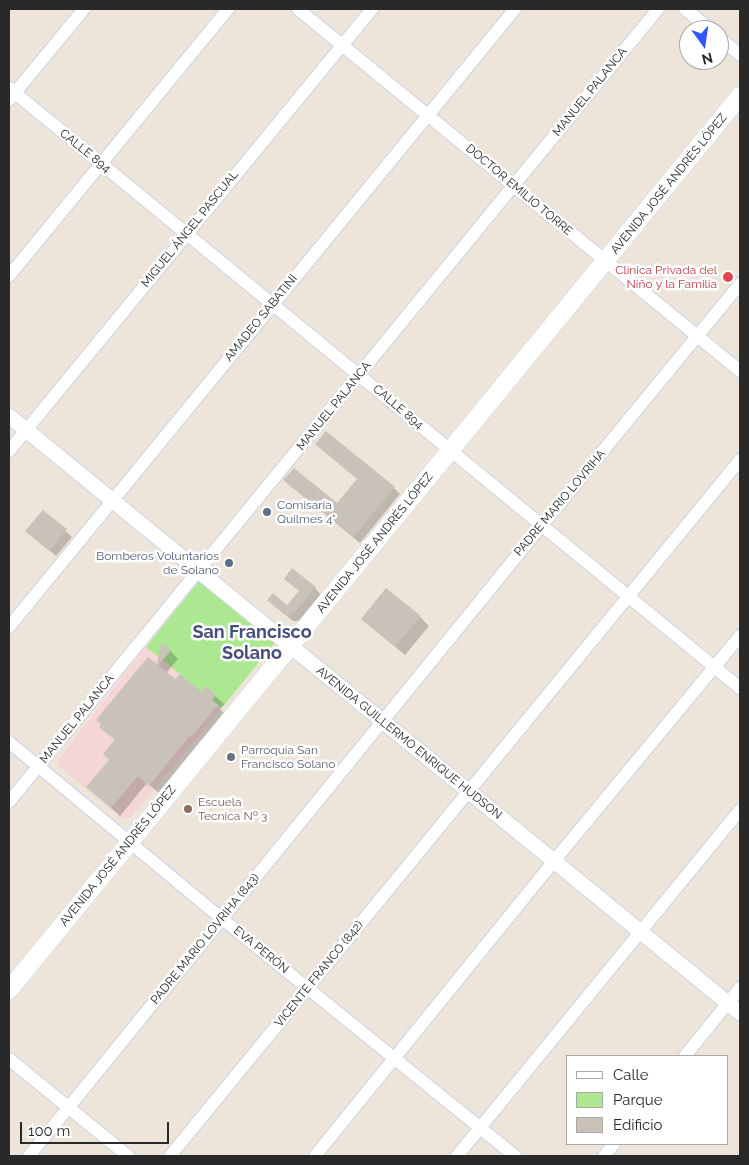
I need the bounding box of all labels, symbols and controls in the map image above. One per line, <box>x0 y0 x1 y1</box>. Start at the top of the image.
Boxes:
north arrow <box>679 20 729 70</box>
street label: MANUEL PALANCA <box>550 45 630 139</box>
text: N <box>700 50 715 68</box>
street label: AVENIDA JOSÉ ANDRÉS LÓPEZ <box>608 111 730 257</box>
street label: CALLE 894 <box>57 126 113 176</box>
street label: DOCTOR EMILIO TORRE <box>463 141 575 239</box>
street label: MIGUEL ÁNGEL PASCUAL <box>138 168 242 290</box>
place label: Clínica Privada del Niño y la Familia <box>615 263 717 291</box>
marker: Clínica Privada del Niño y la Familia <box>721 270 735 284</box>
street label: AMADEO SABATINI <box>222 272 300 364</box>
street label: MANUEL PALANCA <box>294 359 374 453</box>
street label: CALLE 894 <box>370 382 426 432</box>
street label: PADRE MARIO LOVRIHA <box>511 447 609 559</box>
street label: AVENIDA JOSÉ ANDRÉS LÓPEZ <box>314 470 436 616</box>
place label: Comisaría Quilmes 4° <box>277 498 336 526</box>
marker: Comisaría Quilmes 4° <box>261 506 273 518</box>
place label: Bomberos Voluntarios de Solano <box>96 549 219 577</box>
marker: Bomberos Voluntarios de Solano <box>223 557 235 569</box>
district label: San Francisco Solano <box>192 622 312 664</box>
street label: AVENIDA GUILLERMO ENRIQUE HUDSON <box>313 664 505 822</box>
street label: MANUEL PALANCA <box>37 672 117 766</box>
place label: Parroquia San Francisco Solano <box>241 743 335 771</box>
marker: Parroquia San Francisco Solano <box>225 751 237 763</box>
street label: AVENIDA JOSÉ ANDRÉS LÓPEZ <box>57 783 179 929</box>
place label: Escuela Tecnica Nº 3 <box>198 795 268 823</box>
marker: Escuela Tecnica Nº 3 <box>182 803 194 815</box>
street label: PADRE MARIO LOVRIHA (843) <box>148 871 262 1007</box>
street label: VICENTE FRANCO (842) <box>272 918 366 1030</box>
street label: EVA PERÓN <box>231 923 291 977</box>
legend <box>566 1055 729 1145</box>
text: Calle <box>613 1066 648 1084</box>
text: Parque <box>613 1091 662 1109</box>
scale bar <box>22 1112 171 1144</box>
text: Edificio <box>613 1116 663 1134</box>
text: 100 m <box>28 1122 70 1140</box>

